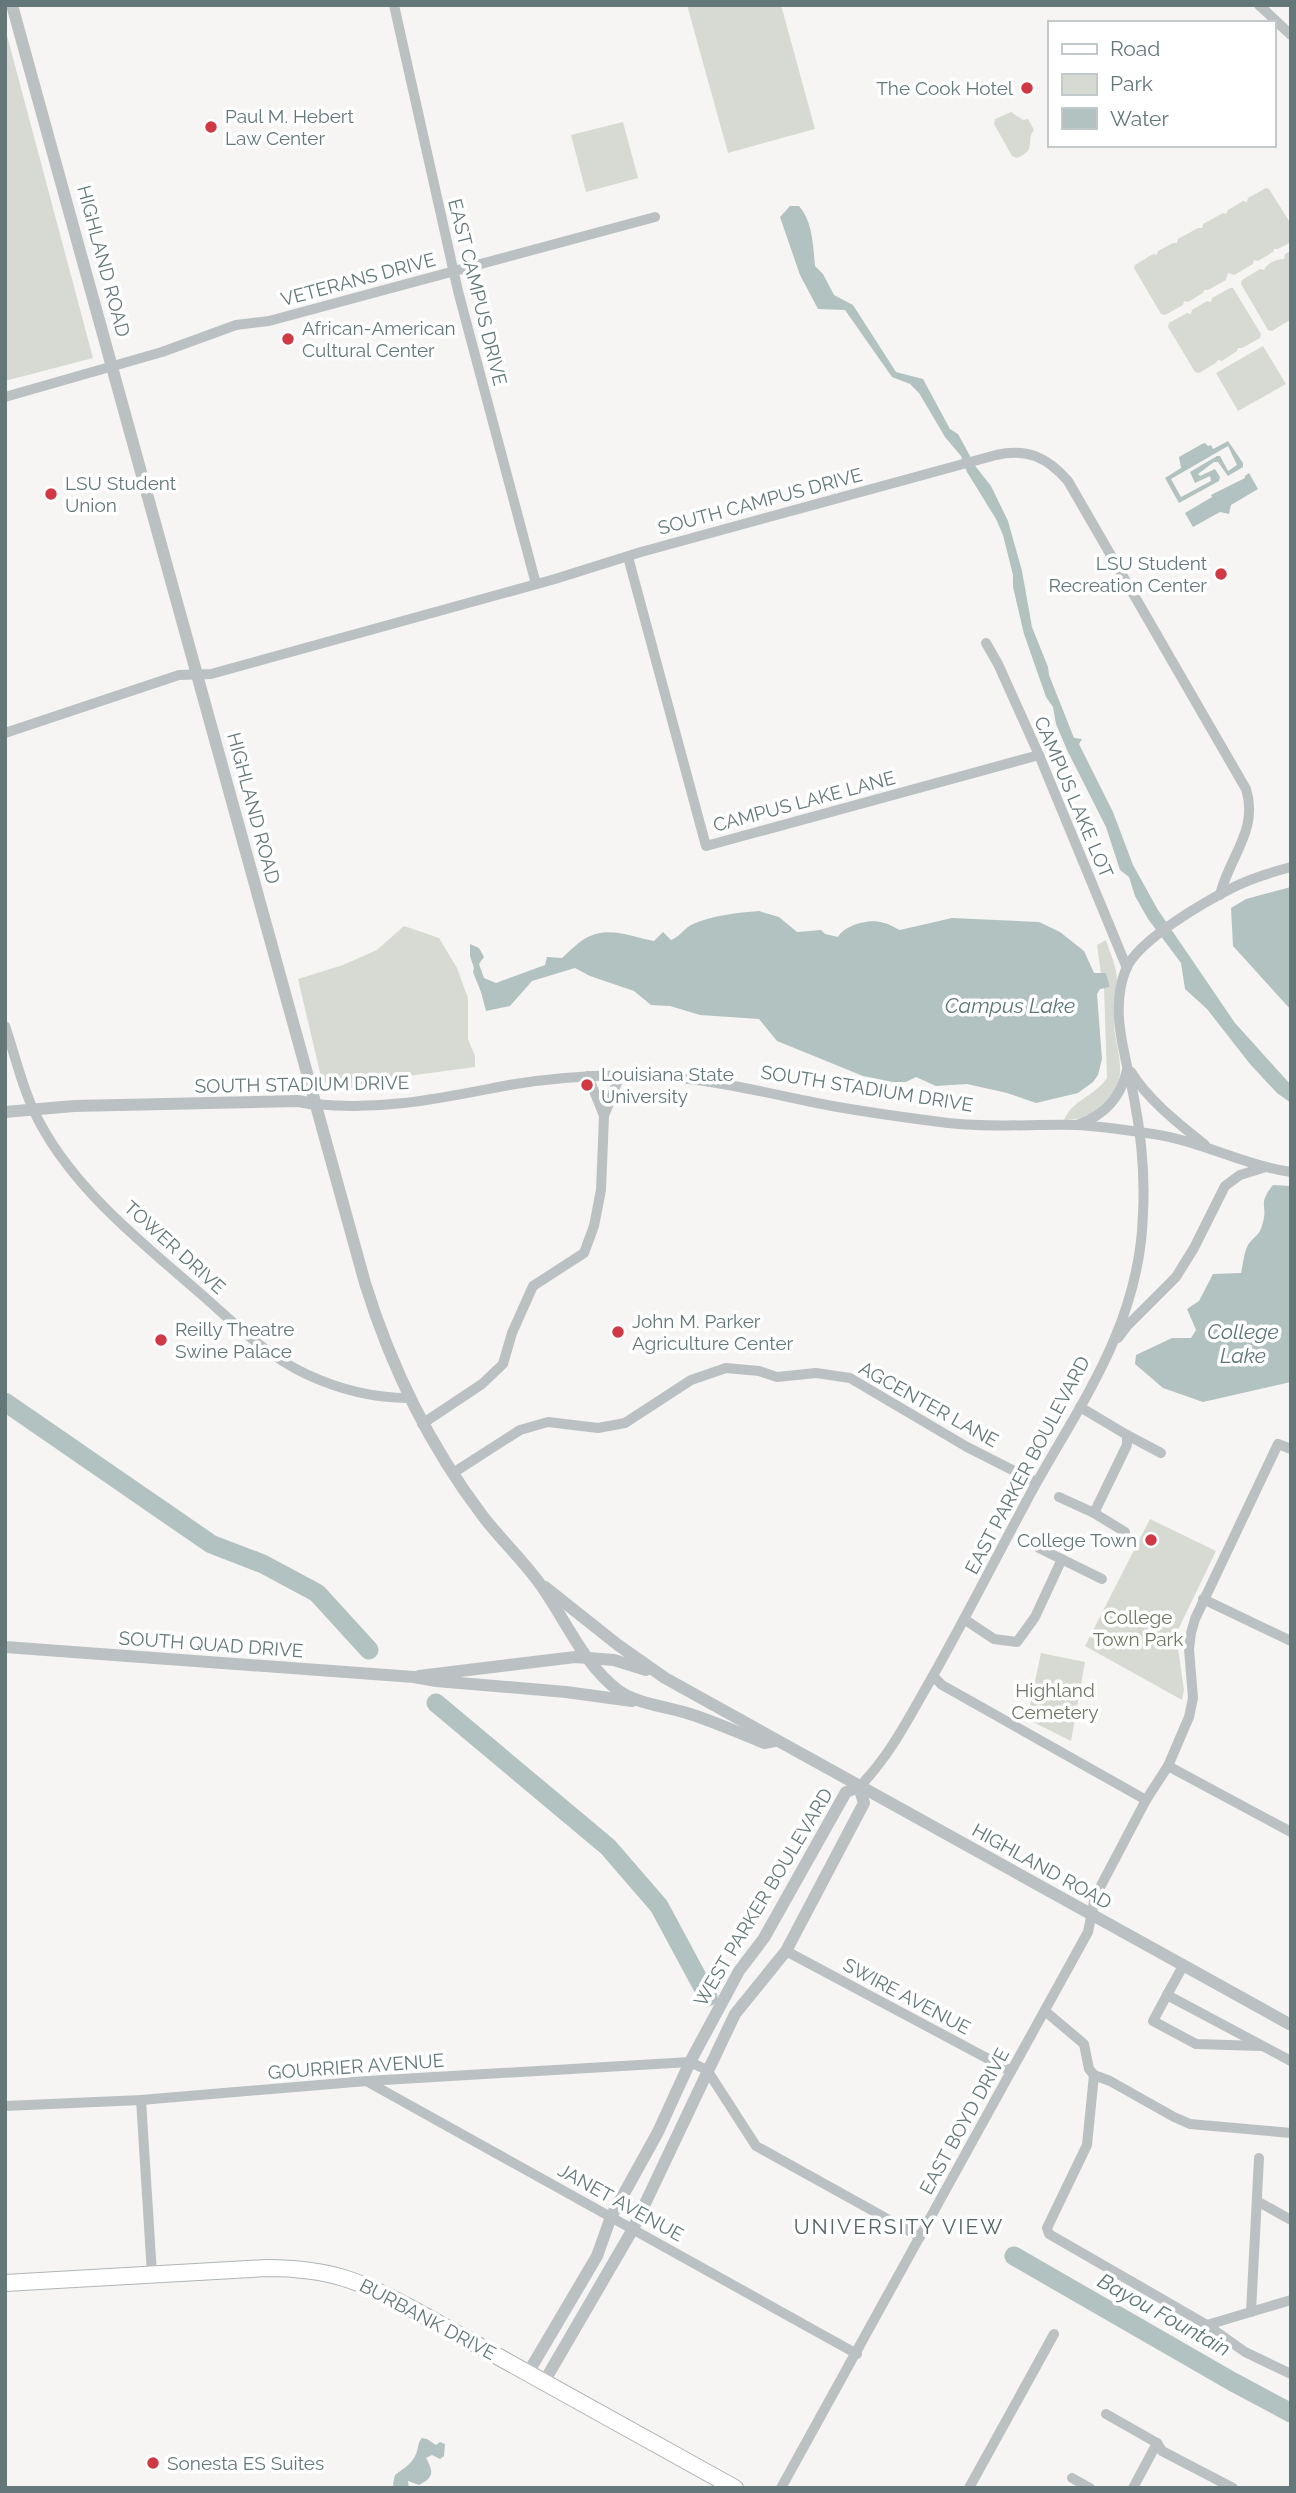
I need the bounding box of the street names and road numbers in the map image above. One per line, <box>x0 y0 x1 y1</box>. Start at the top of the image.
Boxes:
street label: HIGHLAND ROAD <box>73 183 135 339</box>
street label: EAST CAMPUS DRIVE <box>444 196 512 388</box>
street label: VETERANS DRIVE <box>278 248 438 310</box>
street label: SOUTH CAMPUS DRIVE <box>655 463 865 539</box>
street label: CAMPUS LAKE LOT <box>1030 713 1118 881</box>
street label: HIGHLAND ROAD <box>223 730 285 886</box>
street label: CAMPUS LAKE LANE <box>711 766 897 836</box>
street label: SOUTH STADIUM DRIVE <box>759 1060 975 1116</box>
street label: SOUTH STADIUM DRIVE <box>195 1071 409 1097</box>
street label: TOWER DRIVE <box>120 1196 230 1298</box>
street label: EAST PARKER BOULEVARD <box>960 1352 1094 1578</box>
street label: AGCENTER LANE <box>856 1357 1002 1451</box>
street label: SOUTH QUAD DRIVE <box>118 1627 304 1661</box>
street label: WEST PARKER BOULEVARD <box>689 1784 837 2010</box>
street label: HIGHLAND ROAD <box>968 1819 1116 1913</box>
street label: SWIRE AVENUE <box>840 1953 974 2039</box>
street label: EAST BOYD DRIVE <box>915 2044 1013 2198</box>
street label: GOURRIER AVENUE <box>267 2049 445 2083</box>
street label: JANET AVENUE <box>554 2158 688 2246</box>
street label: BURBANK DRIVE <box>356 2274 500 2364</box>

